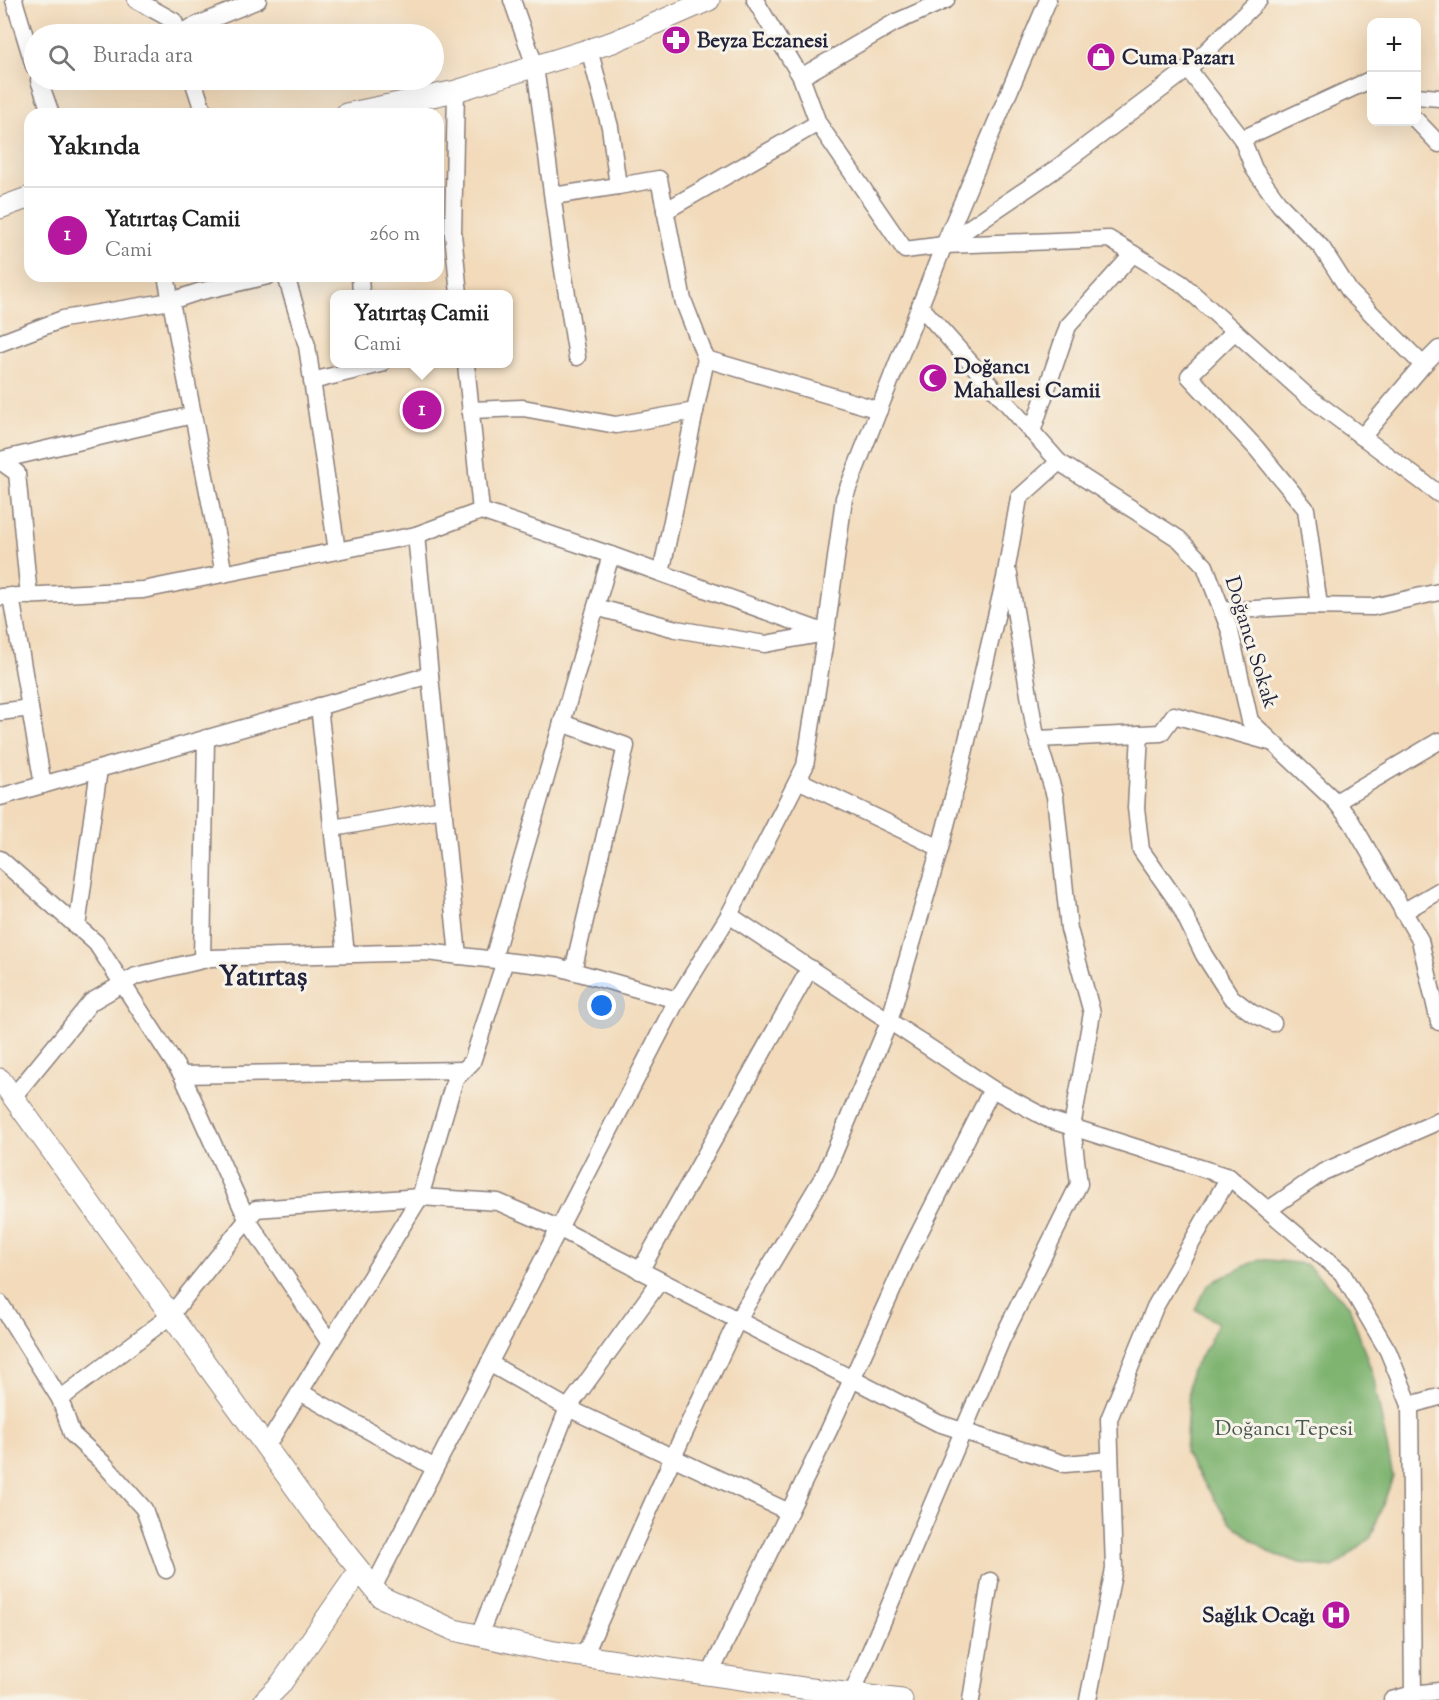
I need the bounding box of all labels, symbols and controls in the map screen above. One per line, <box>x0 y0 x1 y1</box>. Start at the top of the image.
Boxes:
map controls <box>1367 18 1421 126</box>
button: + <box>1367 18 1421 72</box>
search box <box>24 24 444 90</box>
pharmacy icon: Beyza Eczanesi <box>660 24 692 56</box>
place label: Beyza Eczanesi <box>697 27 828 57</box>
icon: search <box>45 41 78 74</box>
text: Burada ara <box>93 41 193 73</box>
shop icon: Cuma Pazarı <box>1085 41 1117 73</box>
place label: Cuma Pazarı <box>1122 44 1235 74</box>
button: − <box>1367 72 1421 126</box>
text: Yakında <box>48 129 140 166</box>
text: Yatırtaş Camii <box>105 205 240 237</box>
text: 1 <box>64 221 71 250</box>
text: 260 m <box>369 221 420 250</box>
text: Cami <box>105 237 152 266</box>
popup <box>330 290 513 368</box>
text: Yatırtaş Camii <box>354 299 489 331</box>
text: Cami <box>354 331 401 360</box>
place label: Doğancı Mahallesi Camii <box>954 353 1101 407</box>
mosque icon: Doğancı Mahallesi Camii <box>917 362 949 394</box>
pin: 1 <box>402 388 442 432</box>
street label: Doğancı Sokak <box>1216 573 1285 713</box>
district label: Yatırtaş <box>219 959 308 998</box>
your location <box>587 991 616 1020</box>
park label: Doğancı Tepesi <box>1215 1415 1353 1445</box>
hospital icon: Sağlık Ocağı <box>1320 1599 1352 1631</box>
place label: Sağlık Ocağı <box>1202 1602 1315 1632</box>

